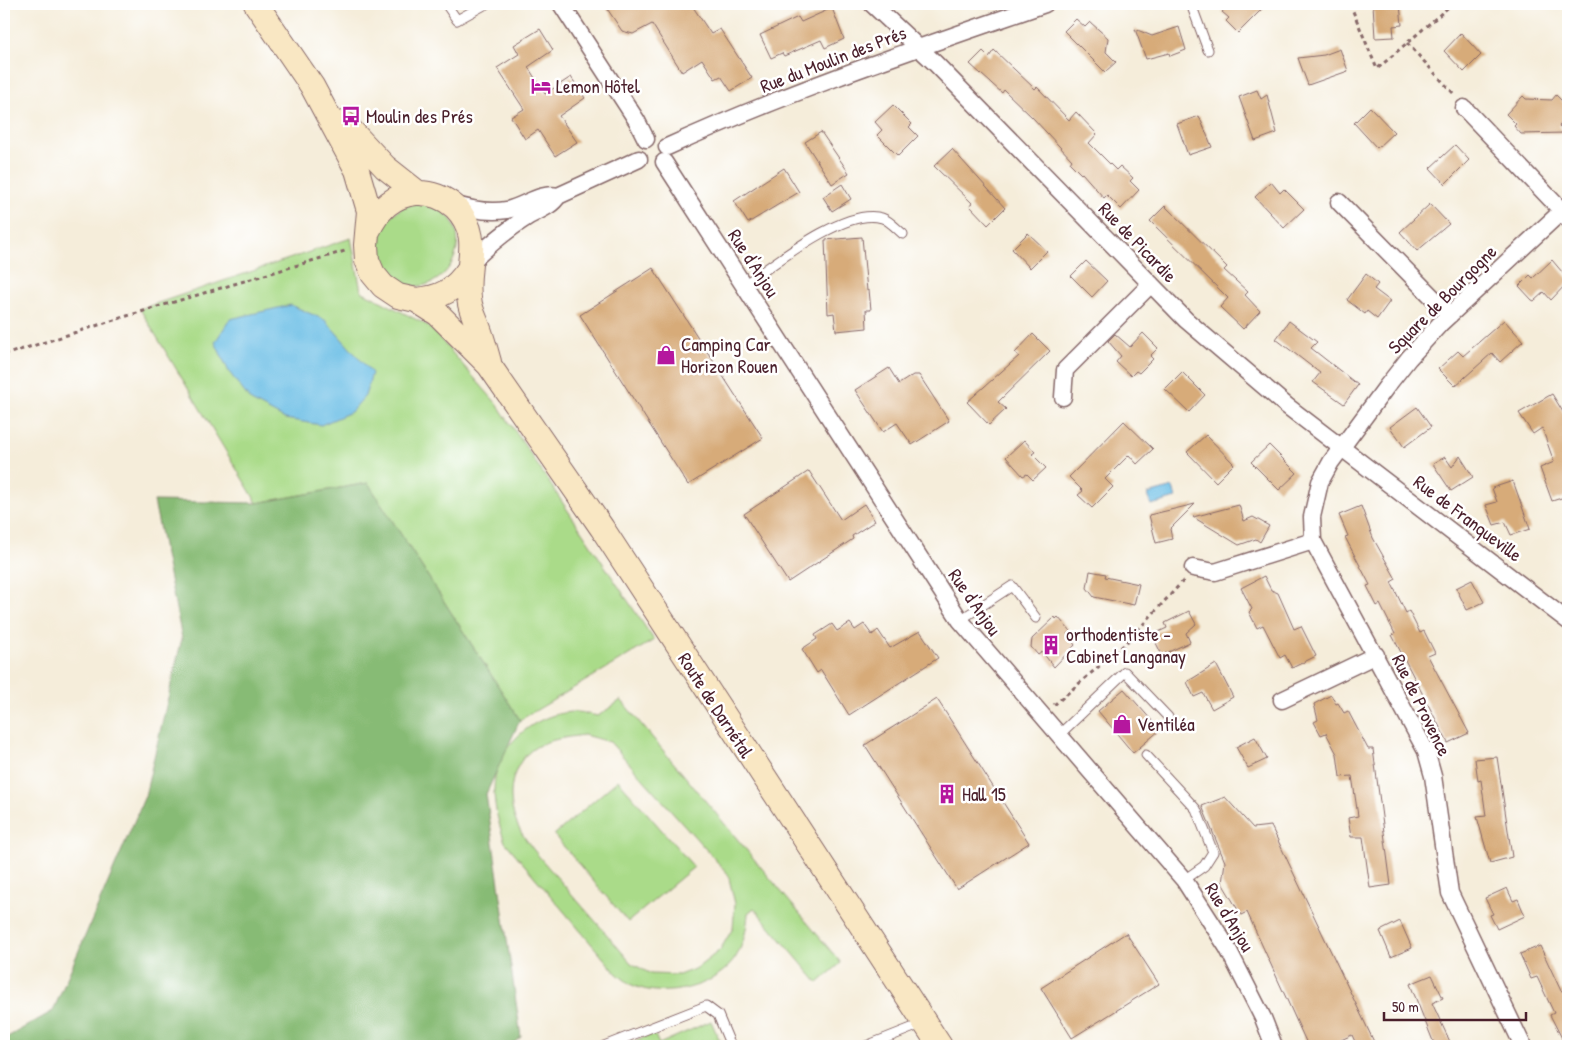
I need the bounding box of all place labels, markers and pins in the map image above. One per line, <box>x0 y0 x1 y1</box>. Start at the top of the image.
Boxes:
place label: Lemon Hôtel <box>556 73 641 99</box>
hotel icon: Lemon Hôtel <box>530 75 552 97</box>
place label: Moulin des Prés <box>366 103 473 129</box>
bus stop icon: Moulin des Prés <box>340 105 362 127</box>
place label: Camping Car Horizon Rouen <box>681 331 778 379</box>
shop icon: Camping Car Horizon Rouen <box>655 344 677 366</box>
place label: orthodentiste - Cabinet Langanay <box>1066 621 1186 669</box>
building icon: orthodentiste - Cabinet Langanay <box>1040 634 1062 656</box>
place label: Ventiléa <box>1137 711 1195 737</box>
shop icon: Ventiléa <box>1111 713 1133 735</box>
place label: Hall 15 <box>962 781 1006 807</box>
building icon: Hall 15 <box>936 783 958 805</box>

